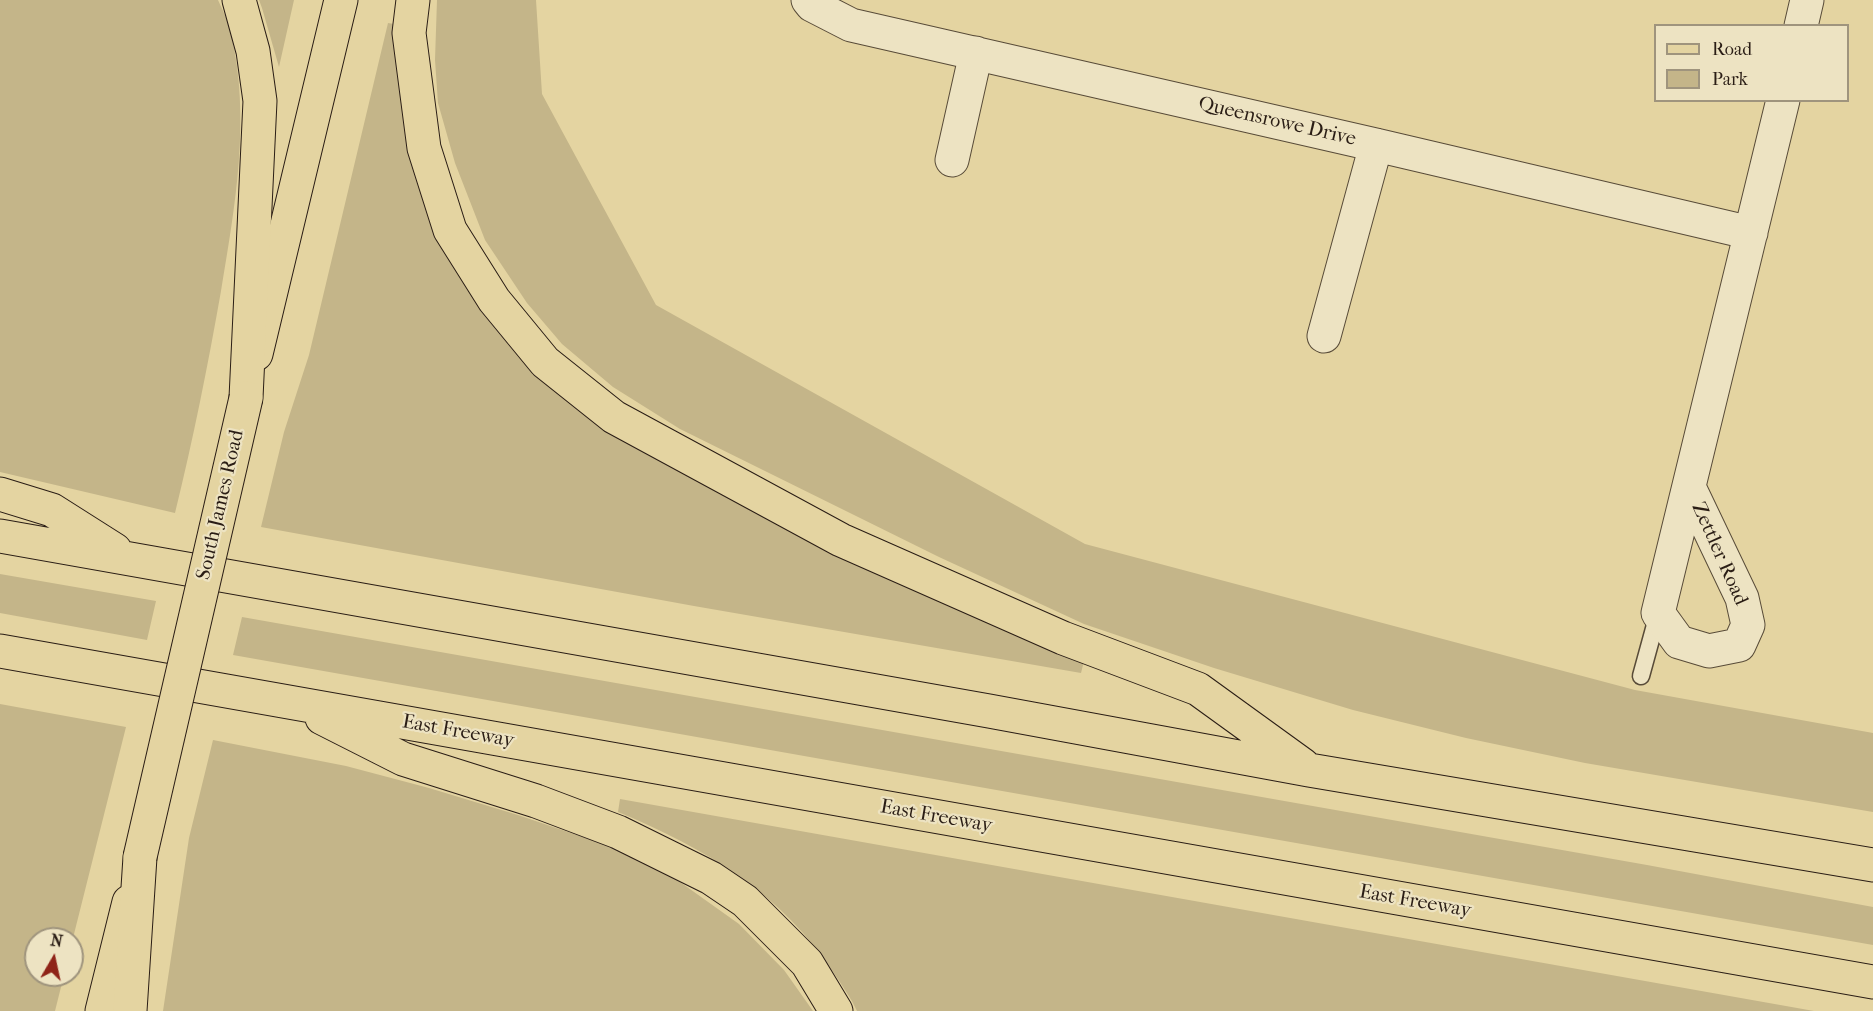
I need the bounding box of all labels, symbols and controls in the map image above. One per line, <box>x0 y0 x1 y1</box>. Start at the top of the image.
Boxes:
legend <box>1654 24 1849 102</box>
text: Road <box>1712 39 1752 60</box>
text: Park <box>1712 69 1748 90</box>
street label: Queensrowe Drive <box>1196 92 1358 152</box>
street label: South James Road <box>192 428 250 582</box>
street label: Zettler Road <box>1686 499 1752 609</box>
street label: East Freeway <box>400 710 516 754</box>
street label: East Freeway <box>878 795 994 839</box>
street label: East Freeway <box>1357 880 1473 924</box>
north arrow <box>24 927 84 987</box>
text: N <box>49 930 64 951</box>

